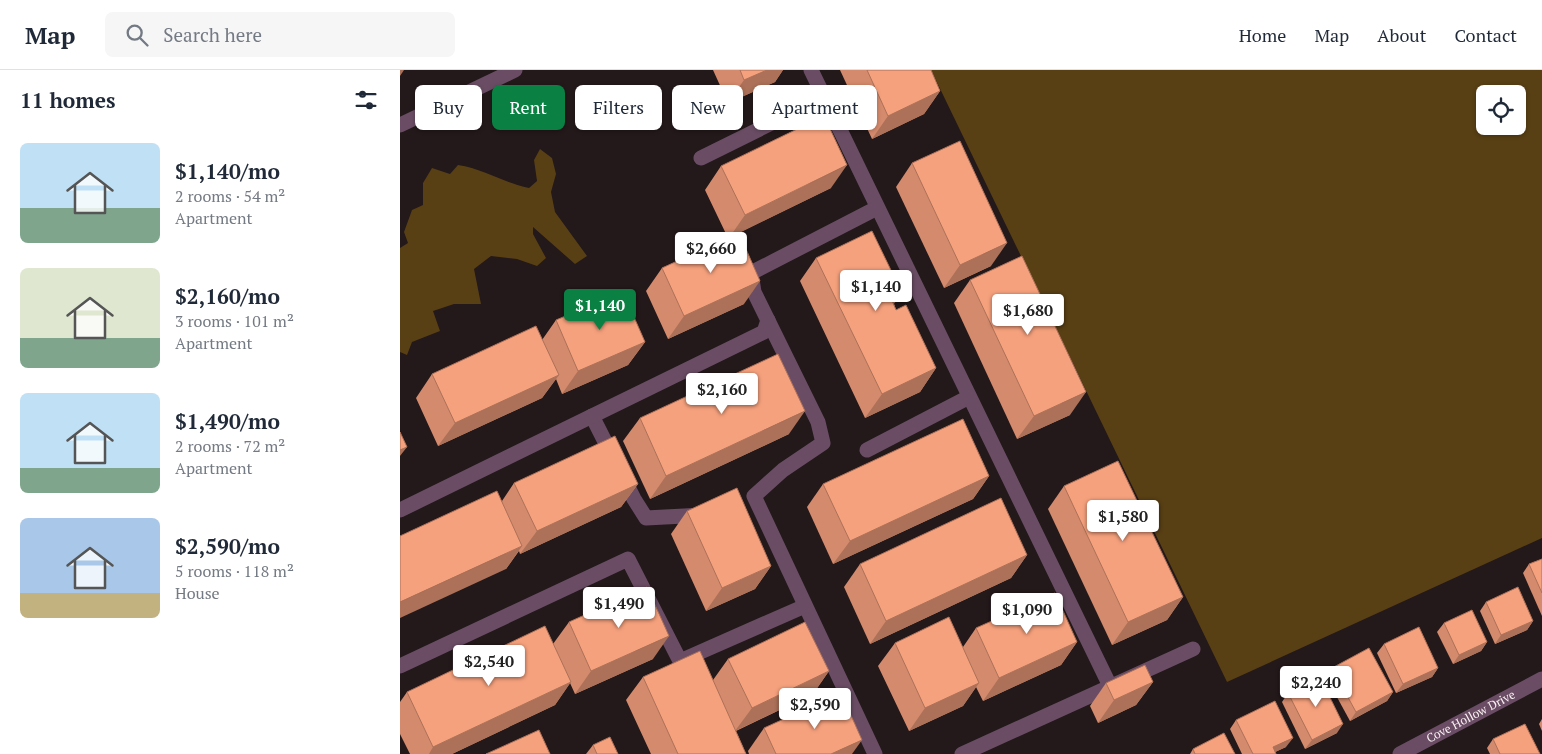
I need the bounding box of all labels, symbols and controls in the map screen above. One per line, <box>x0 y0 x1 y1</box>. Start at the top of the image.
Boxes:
search box <box>105 12 455 57</box>
text: Map <box>25 19 75 51</box>
icon: search <box>123 21 151 49</box>
text: Search here <box>163 22 262 47</box>
text: Home <box>1239 23 1286 47</box>
text: Map <box>1314 23 1349 47</box>
text: About <box>1377 23 1426 47</box>
text: Contact <box>1454 23 1517 47</box>
chip: Buy <box>415 85 482 130</box>
chip: Rent <box>492 85 565 130</box>
chip: Filters <box>575 85 662 130</box>
chip: New <box>672 85 743 130</box>
chip: Apartment <box>753 85 877 130</box>
map controls <box>1476 85 1526 135</box>
button: locate <box>1476 85 1526 135</box>
text: 11 homes <box>20 86 116 114</box>
icon: filters <box>352 86 380 114</box>
text: $1,140/mo <box>175 157 280 185</box>
icon: home <box>60 163 120 223</box>
text: 2 rooms · 54 m² <box>175 185 285 207</box>
text: Apartment <box>175 207 252 229</box>
pin: $2,660 <box>670 232 752 274</box>
text: $2,660 <box>686 237 736 259</box>
pin: $1,140 <box>835 270 917 312</box>
text: $1,140 <box>851 275 901 297</box>
text: $2,160/mo <box>175 282 280 310</box>
icon: home <box>60 288 120 348</box>
pin: $1,140 <box>559 288 641 331</box>
text: $1,140 <box>575 294 625 316</box>
pin: $1,680 <box>987 294 1069 336</box>
text: $1,680 <box>1003 299 1053 321</box>
text: 3 rooms · 101 m² <box>175 310 294 332</box>
text: Apartment <box>175 332 252 354</box>
pin: $2,160 <box>681 372 763 415</box>
text: $2,160 <box>697 378 747 400</box>
text: $1,490/mo <box>175 407 280 435</box>
icon: home <box>60 413 120 473</box>
text: 2 rooms · 72 m² <box>175 435 285 457</box>
text: Apartment <box>175 457 252 479</box>
pin: $1,580 <box>1082 500 1164 542</box>
text: $1,580 <box>1098 505 1148 527</box>
text: $2,590/mo <box>175 532 280 560</box>
icon: home <box>60 538 120 598</box>
text: 5 rooms · 118 m² <box>175 560 294 582</box>
text: House <box>175 582 220 604</box>
pin: $1,490 <box>578 586 660 629</box>
text: $1,490 <box>594 592 644 614</box>
pin: $1,090 <box>986 592 1068 635</box>
text: $1,090 <box>1002 598 1052 620</box>
pin: $2,540 <box>448 644 530 687</box>
text: $2,540 <box>464 650 514 672</box>
pin: $2,240 <box>1275 666 1357 708</box>
text: $2,240 <box>1291 671 1341 693</box>
street label: Cove Hollow Drive <box>1424 687 1517 746</box>
pin: $2,590 <box>774 688 856 730</box>
text: $2,590 <box>790 693 840 715</box>

